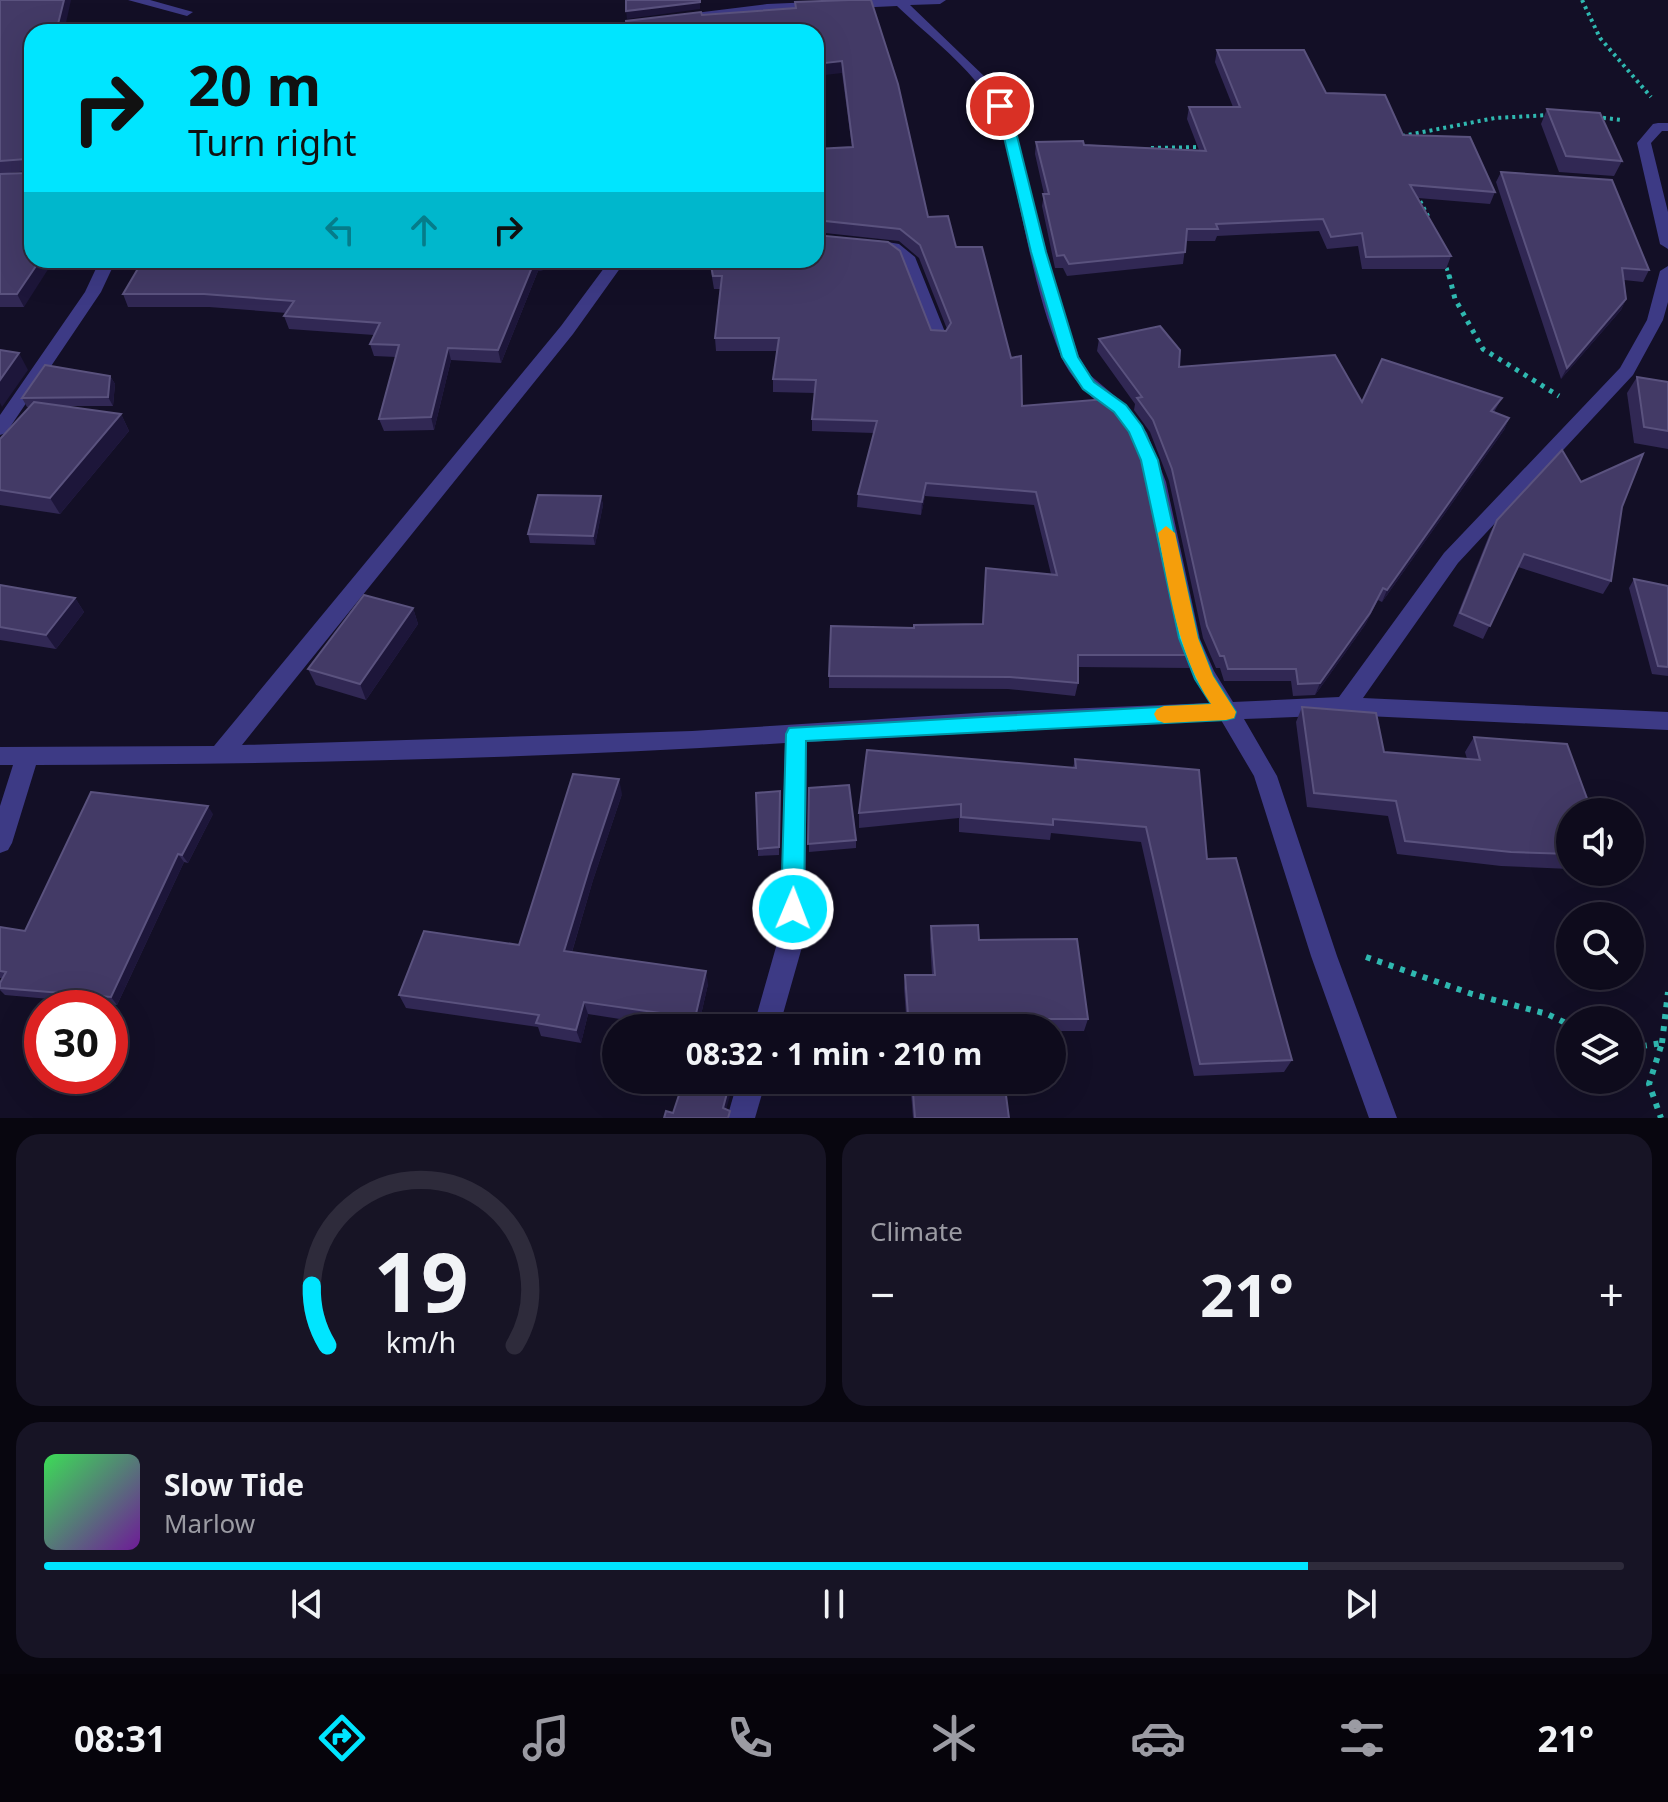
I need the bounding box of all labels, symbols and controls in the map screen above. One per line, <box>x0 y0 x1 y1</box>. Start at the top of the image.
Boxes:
text: 20 m <box>188 46 321 122</box>
icon: right <box>56 56 160 160</box>
pin <box>966 72 1034 140</box>
icon: arrive <box>978 84 1022 128</box>
text: Turn right <box>188 118 356 167</box>
icon: left <box>318 208 362 252</box>
icon: ahead <box>402 208 446 252</box>
icon: right <box>486 208 530 252</box>
map controls <box>1556 798 1644 1094</box>
button: sound <box>1556 798 1644 886</box>
position arrow <box>751 867 835 951</box>
button: search <box>1556 902 1644 990</box>
speed limit sign: 30 <box>24 990 128 1094</box>
button: layers <box>1556 1006 1644 1094</box>
text: 08:32 · 1 min · 210 m <box>686 1033 982 1074</box>
text: Climate <box>870 1213 963 1249</box>
text: 19 <box>373 1223 469 1336</box>
text: 21° <box>1200 1253 1294 1335</box>
text: − <box>870 1264 895 1324</box>
text: + <box>1599 1264 1624 1324</box>
text: km/h <box>386 1322 456 1361</box>
text: Slow Tide <box>164 1464 304 1505</box>
text: Marlow <box>164 1505 255 1541</box>
icon: previous <box>285 1582 329 1626</box>
icon: pause <box>812 1582 856 1626</box>
icon: next <box>1339 1582 1383 1626</box>
icon: directions <box>314 1710 370 1766</box>
icon: music <box>518 1710 574 1766</box>
icon: phone <box>722 1710 778 1766</box>
icon: climate <box>926 1710 982 1766</box>
icon: car <box>1130 1710 1186 1766</box>
icon: filters <box>1334 1710 1390 1766</box>
text: 08:31 <box>74 1714 166 1763</box>
text: 21° <box>1538 1714 1594 1763</box>

